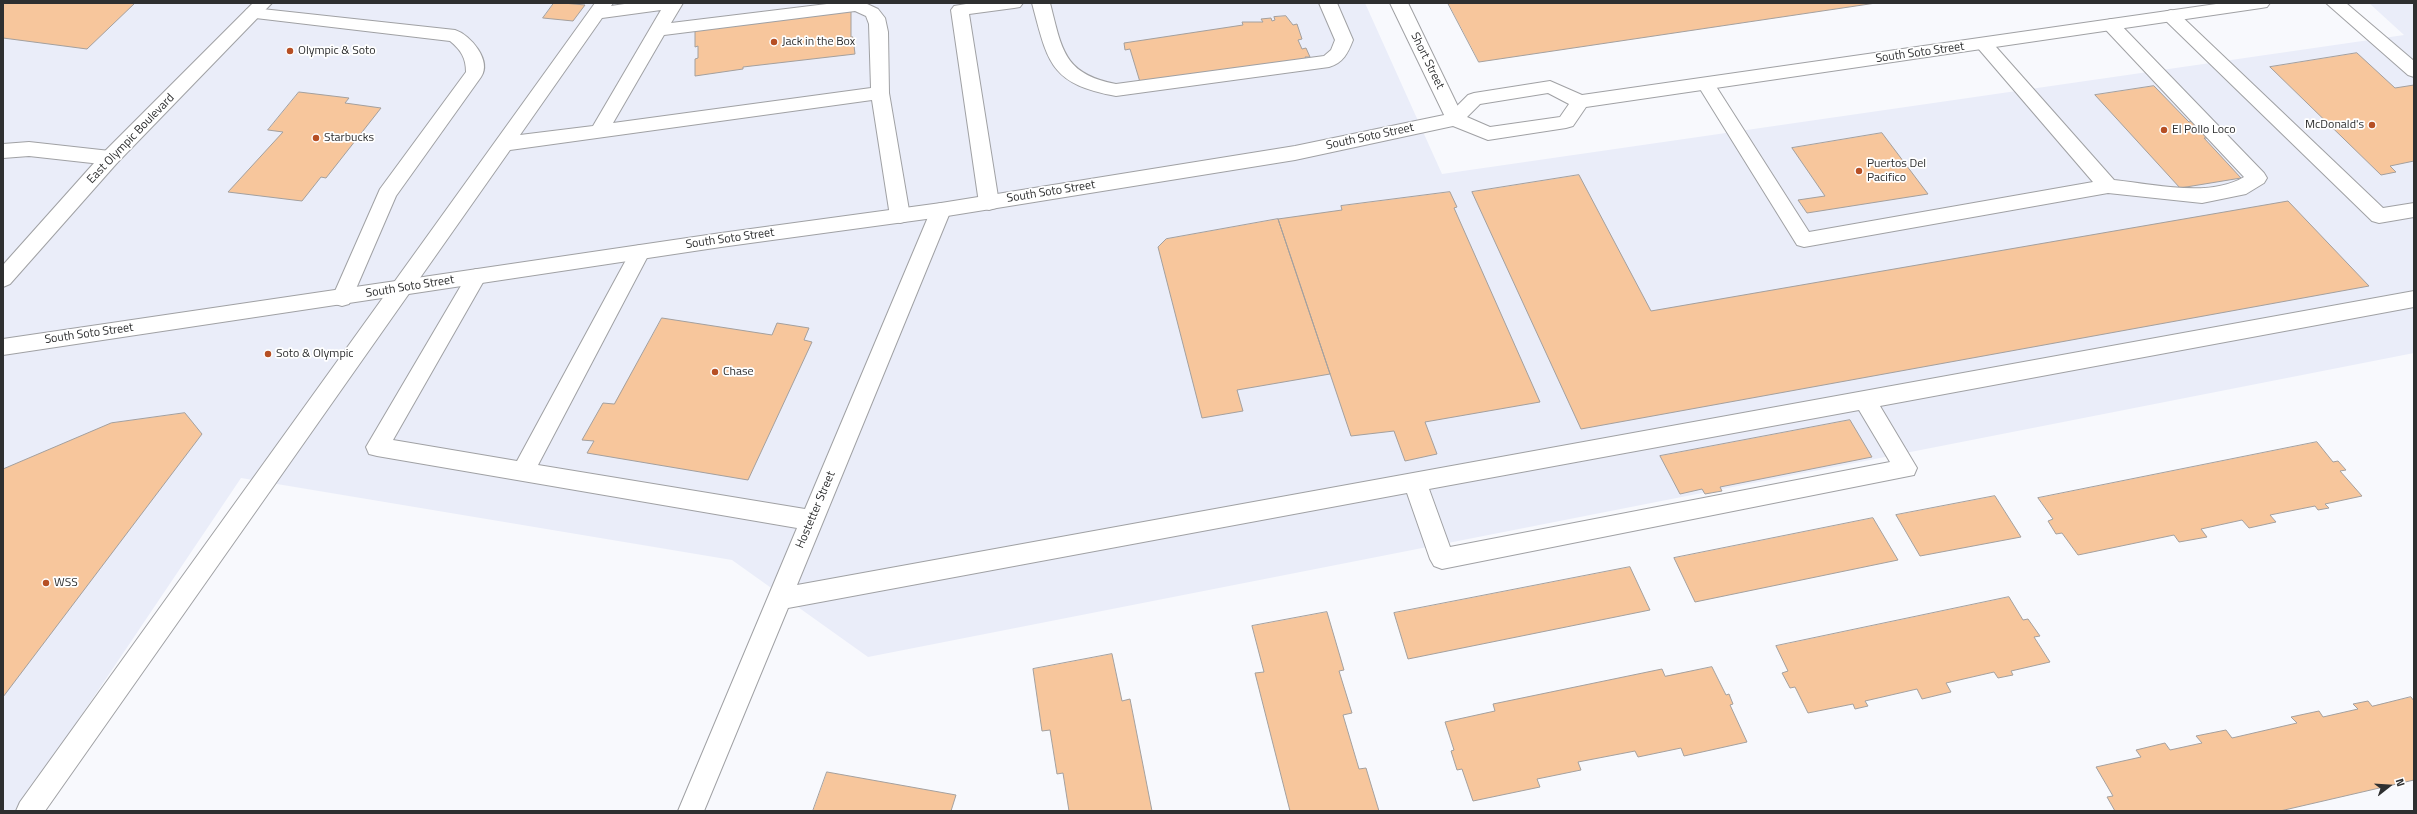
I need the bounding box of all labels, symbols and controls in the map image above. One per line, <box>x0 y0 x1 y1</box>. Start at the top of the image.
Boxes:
street label: Short Street <box>1407 30 1447 92</box>
place label: Jack in the Box <box>782 35 855 49</box>
marker: Jack in the Box <box>769 37 779 47</box>
street label: South Soto Street <box>1875 40 1965 66</box>
place label: Olympic & Soto <box>298 44 376 58</box>
marker: Olympic & Soto <box>285 46 295 56</box>
street label: East Olympic Boulevard <box>84 91 178 187</box>
place label: McDonald's <box>2305 118 2364 132</box>
marker: McDonald's <box>2367 120 2377 130</box>
street label: South Soto Street <box>1325 121 1415 153</box>
place label: El Pollo Loco <box>2172 123 2235 137</box>
marker: El Pollo Loco <box>2159 125 2169 135</box>
place label: Starbucks <box>324 131 374 145</box>
marker: Starbucks <box>311 133 321 143</box>
place label: Puertos Del Pacifico <box>1867 157 1926 185</box>
marker: Puertos Del Pacifico <box>1854 166 1864 176</box>
street label: South Soto Street <box>1006 178 1096 206</box>
street label: South Soto Street <box>685 226 775 252</box>
street label: South Soto Street <box>365 273 455 301</box>
street label: South Soto Street <box>44 321 134 347</box>
place label: Soto & Olympic <box>276 347 354 361</box>
marker: Soto & Olympic <box>263 349 273 359</box>
place label: Chase <box>723 365 754 379</box>
marker: Chase <box>710 367 720 377</box>
street label: Hostetter Street <box>793 469 839 551</box>
place label: WSS <box>54 576 78 590</box>
marker: WSS <box>41 578 51 588</box>
north arrow <box>2369 766 2409 806</box>
text: N <box>2392 777 2409 788</box>

